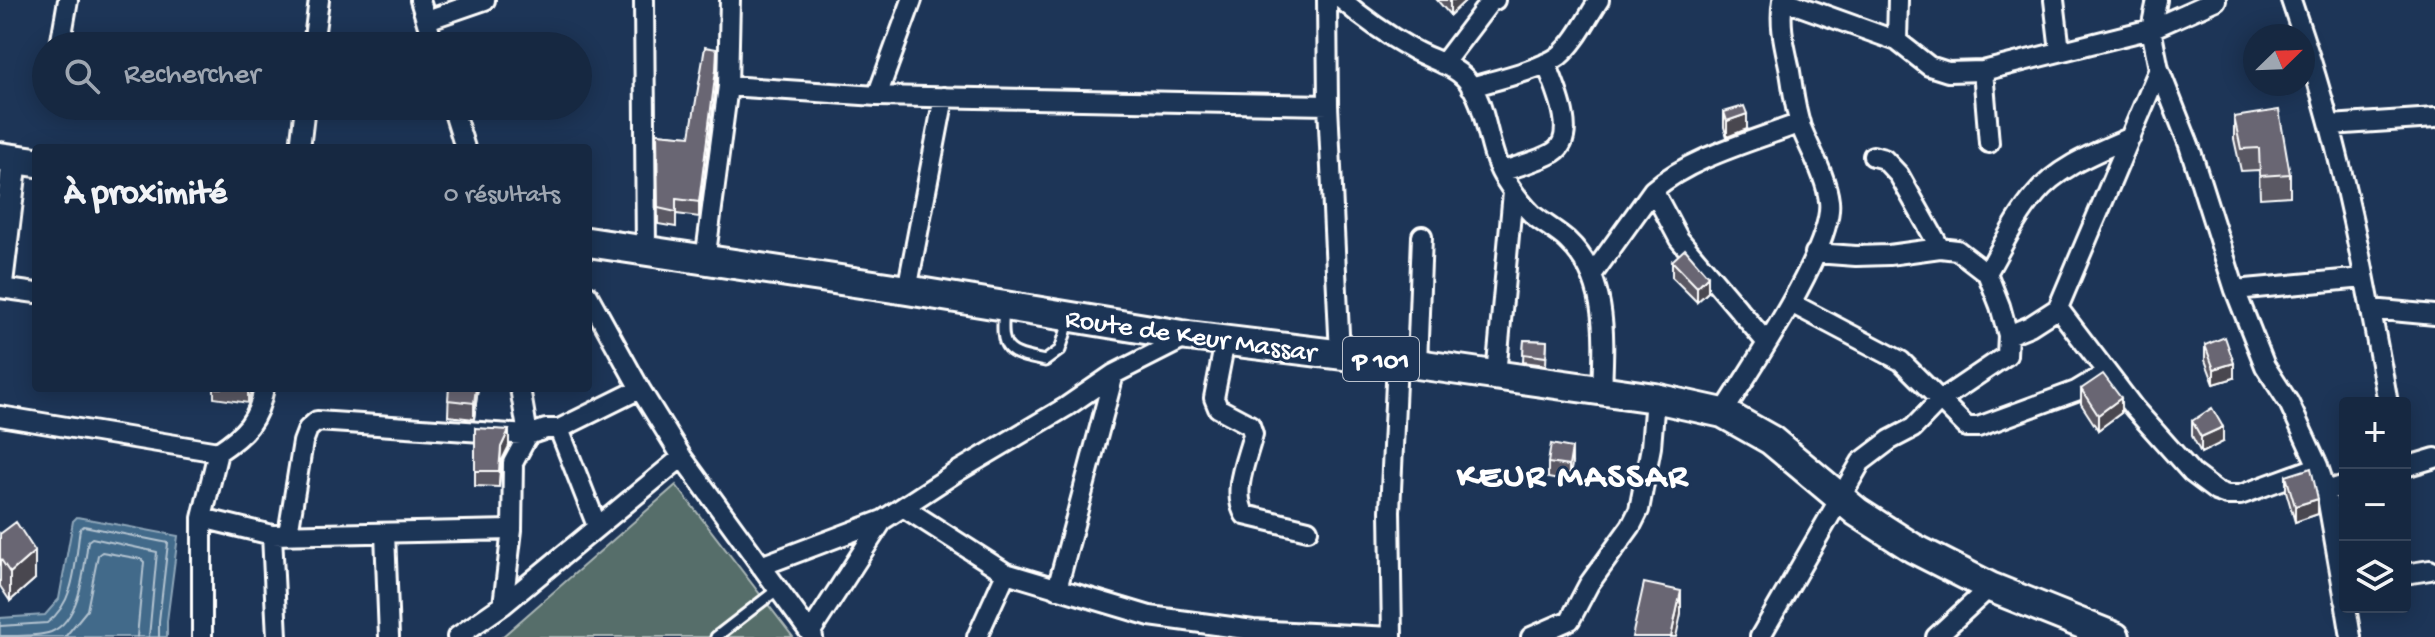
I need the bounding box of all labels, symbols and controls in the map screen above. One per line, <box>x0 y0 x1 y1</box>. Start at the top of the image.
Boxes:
north arrow <box>2243 24 2315 96</box>
search box <box>32 32 592 120</box>
icon: search <box>60 54 104 98</box>
text: Rechercher <box>124 59 260 94</box>
text: À proximité <box>64 176 227 216</box>
text: 0 résultats <box>444 181 560 212</box>
street label: Route de Keur Massar <box>1063 304 1320 372</box>
road number: P 101 <box>1343 337 1419 381</box>
map controls <box>2339 397 2411 613</box>
button: + <box>2339 397 2411 469</box>
district label: KEUR MASSAR <box>1456 457 1689 500</box>
button: − <box>2339 469 2411 541</box>
button: layers <box>2339 541 2411 613</box>

